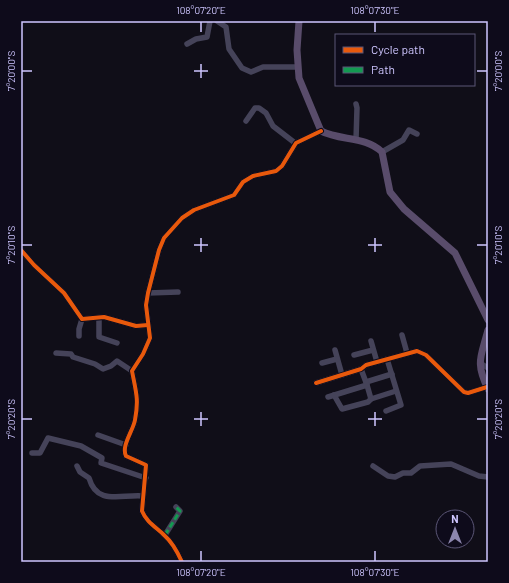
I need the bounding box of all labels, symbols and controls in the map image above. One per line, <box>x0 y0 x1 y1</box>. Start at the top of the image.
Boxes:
text: 108°07'20"E <box>176 4 226 16</box>
text: 108°07'30"E <box>350 4 400 16</box>
legend <box>335 34 475 86</box>
text: Cycle path <box>371 42 425 56</box>
text: 7°20'00"S <box>5 51 17 91</box>
text: 7°20'00"S <box>492 51 504 91</box>
text: Path <box>371 62 395 76</box>
text: 7°20'10"S <box>5 226 17 264</box>
text: 7°20'10"S <box>492 226 504 264</box>
text: 7°20'20"S <box>5 399 17 439</box>
text: 7°20'20"S <box>492 399 504 439</box>
north arrow <box>435 509 475 549</box>
text: N <box>451 512 459 525</box>
text: 108°07'20"E <box>176 566 226 578</box>
text: 108°07'30"E <box>350 566 400 578</box>

